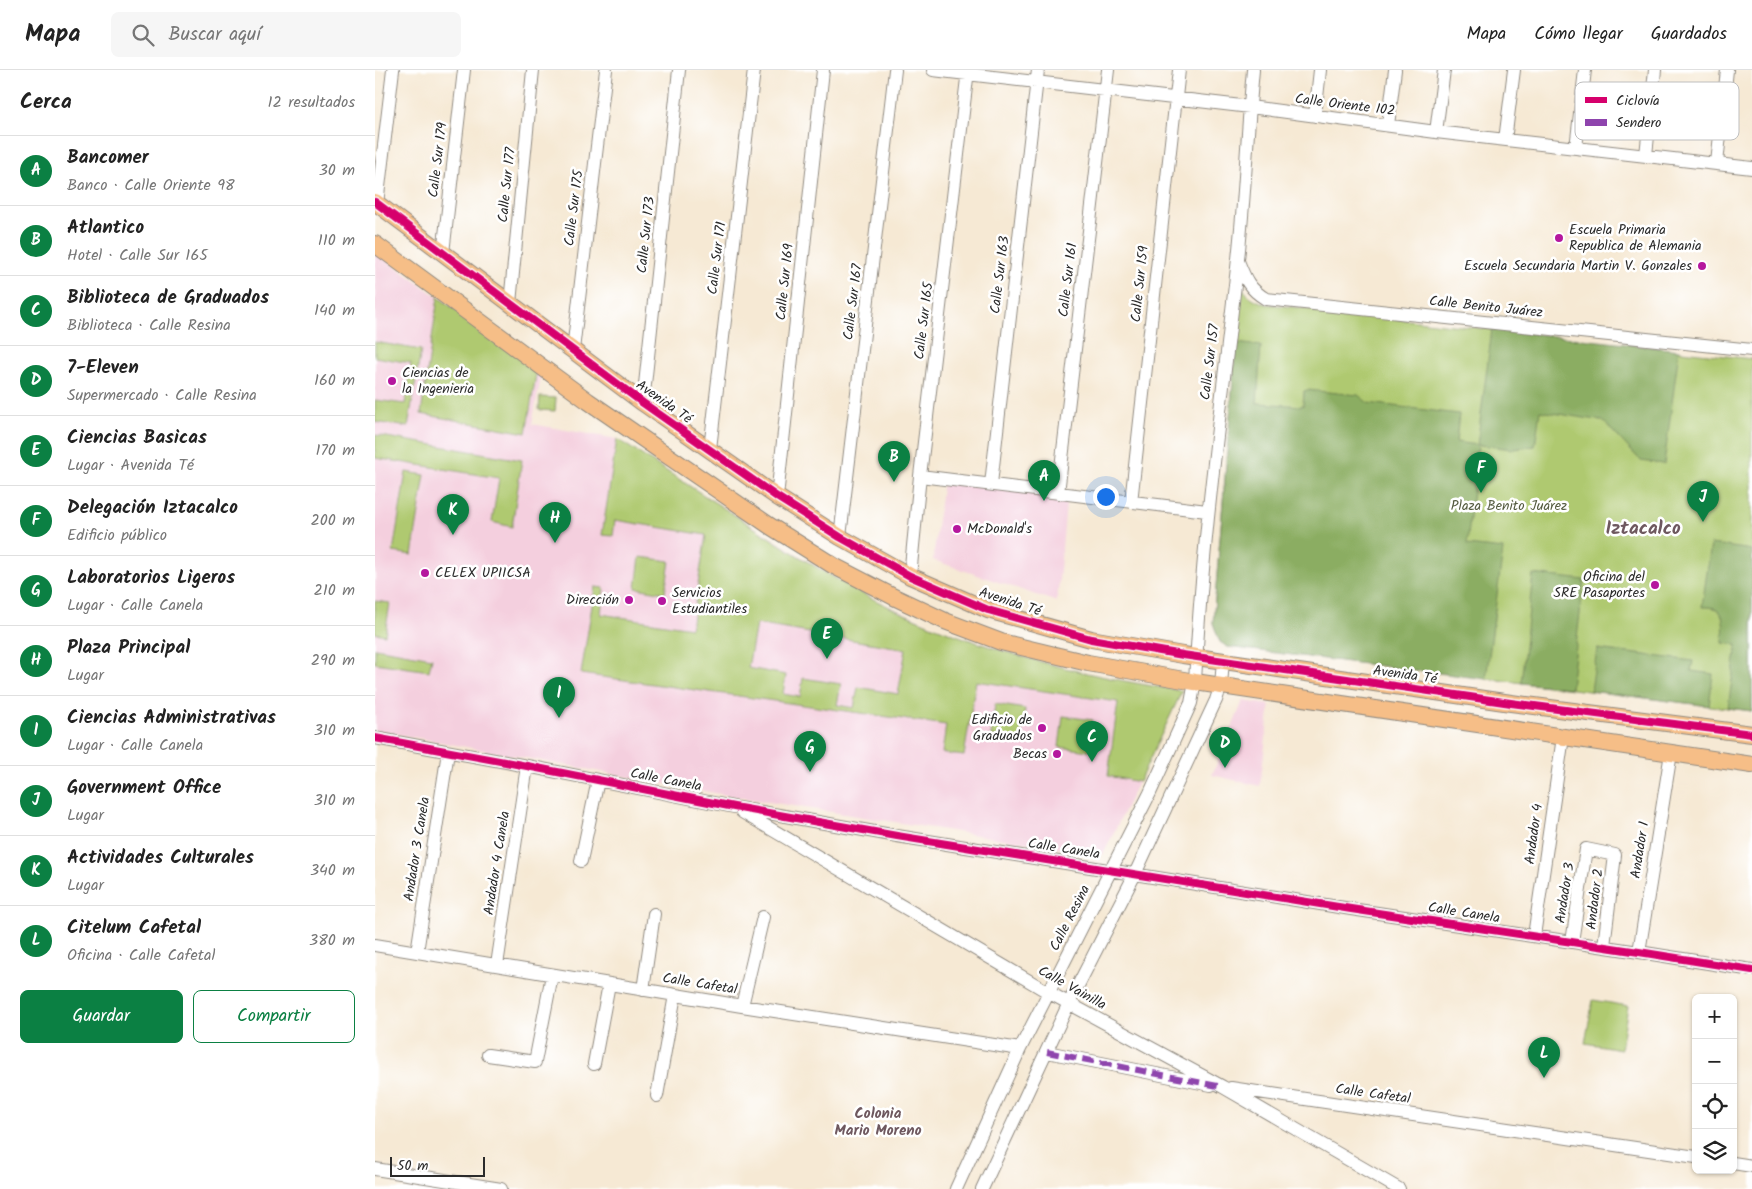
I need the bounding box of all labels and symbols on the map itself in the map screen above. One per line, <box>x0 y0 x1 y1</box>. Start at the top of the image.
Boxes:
legend <box>1575 82 1739 140</box>
street label: Calle Oriente 102 <box>1294 88 1396 122</box>
text: Ciclovía <box>1616 90 1660 112</box>
text: Sendero <box>1616 112 1661 134</box>
street label: Calle Sur 179 <box>422 121 454 199</box>
street label: Calle Sur 177 <box>492 146 522 224</box>
street label: Calle Sur 175 <box>558 167 590 247</box>
street label: Calle Sur 173 <box>631 196 661 274</box>
place label: Escuela Primaria Republica de Alemania <box>1569 219 1702 257</box>
street label: Calle Sur 171 <box>702 220 732 296</box>
marker: Escuela Primaria Republica de Alemania <box>1553 232 1565 244</box>
street label: Calle Sur 163 <box>984 235 1016 315</box>
street label: Calle Sur 169 <box>770 242 800 322</box>
street label: Calle Sur 161 <box>1053 242 1083 318</box>
street label: Calle Sur 159 <box>1125 244 1155 323</box>
place label: Escuela Secundaria Martin V. Gonzales <box>1464 255 1692 277</box>
marker: Escuela Secundaria Martin V. Gonzales <box>1696 260 1708 272</box>
street label: Calle Sur 167 <box>837 262 869 341</box>
street label: Calle Sur 165 <box>908 280 940 361</box>
street label: Calle Benito Juárez <box>1428 290 1544 324</box>
street label: Calle Sur 157 <box>1194 322 1226 401</box>
place label: Ciencias de la Ingenieria <box>402 362 474 400</box>
marker: Ciencias de la Ingenieria <box>386 375 398 387</box>
street label: Avenida Té <box>631 375 697 430</box>
pin: B <box>878 441 910 482</box>
pin: F <box>1465 452 1497 493</box>
pin: A <box>1028 460 1060 501</box>
pin: J <box>1687 481 1719 522</box>
your location <box>1093 484 1119 510</box>
pin: K <box>437 494 469 535</box>
park label: Plaza Benito Juárez <box>1451 495 1567 517</box>
pin: H <box>539 502 571 543</box>
district label: Iztacalco <box>1605 514 1681 544</box>
place label: McDonald's <box>967 518 1032 540</box>
marker: McDonald's <box>951 523 963 535</box>
place label: CELEX UPIICSA <box>435 562 531 584</box>
place label: Oficina del SRE Pasaportes <box>1554 566 1646 604</box>
marker: CELEX UPIICSA <box>419 567 431 579</box>
marker: Oficina del SRE Pasaportes <box>1649 579 1661 591</box>
place label: Servicios Estudiantiles <box>672 582 747 620</box>
street label: Avenida Té <box>976 582 1045 623</box>
place label: Dirección <box>566 589 619 611</box>
marker: Dirección <box>623 594 635 606</box>
marker: Servicios Estudiantiles <box>656 595 668 607</box>
pin: E <box>811 618 843 659</box>
street label: Avenida Té <box>1372 660 1439 690</box>
pin: I <box>543 677 575 718</box>
place label: Edificio de Graduados <box>971 709 1033 747</box>
pin: C <box>1076 721 1108 762</box>
marker: Edificio de Graduados <box>1036 722 1048 734</box>
pin: D <box>1209 727 1241 768</box>
pin: G <box>794 731 826 772</box>
place label: Becas <box>1013 743 1047 765</box>
marker: Becas <box>1051 748 1063 760</box>
street label: Calle Canela <box>628 762 704 798</box>
street label: Andador 3 Canela <box>398 795 436 903</box>
street label: Andador 4 <box>1519 802 1549 866</box>
street label: Andador 4 Canela <box>478 809 516 917</box>
street label: Andador 1 <box>1625 820 1655 880</box>
street label: Calle Canela <box>1027 832 1101 866</box>
street label: Andador 3 <box>1549 861 1581 925</box>
street label: Andador 2 <box>1580 867 1610 931</box>
street label: Calle Resina <box>1044 881 1096 955</box>
street label: Calle Canela <box>1427 896 1501 930</box>
street label: Calle Vainilla <box>1034 960 1110 1016</box>
street label: Calle Cafetal <box>661 967 740 1001</box>
pin: L <box>1528 1037 1560 1078</box>
street label: Calle Cafetal <box>1334 1078 1413 1110</box>
district label: Colonia Mario Moreno <box>834 1102 922 1143</box>
scale bar <box>390 1154 485 1177</box>

